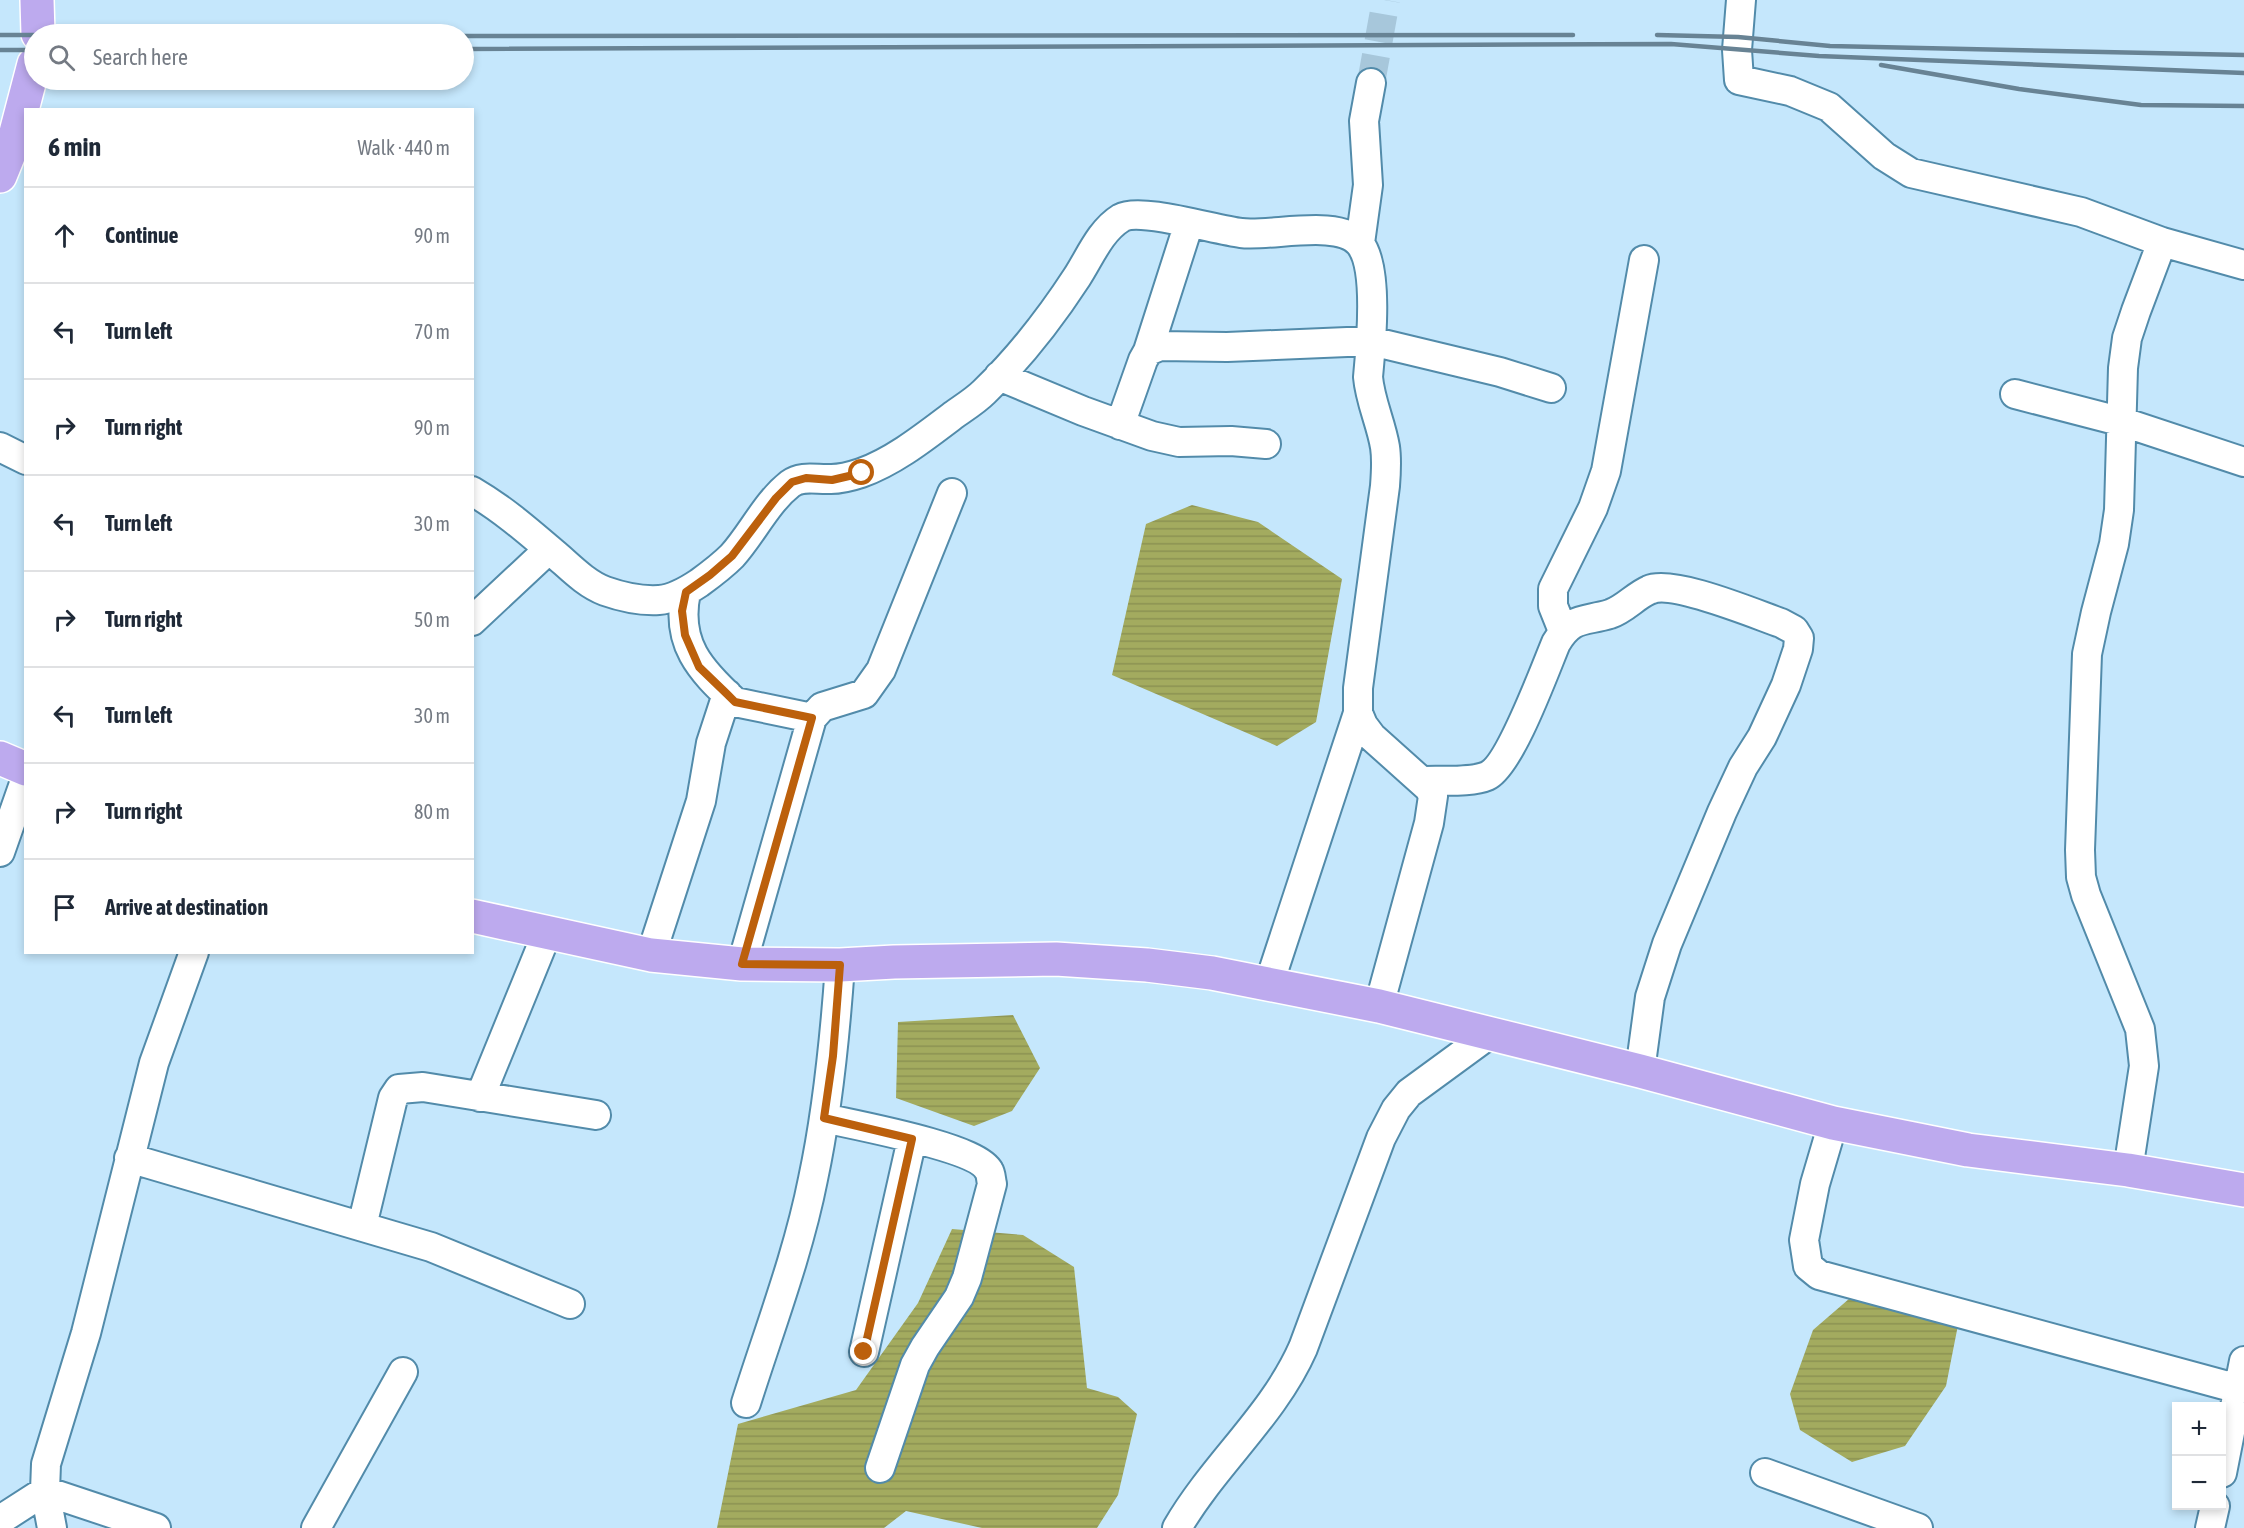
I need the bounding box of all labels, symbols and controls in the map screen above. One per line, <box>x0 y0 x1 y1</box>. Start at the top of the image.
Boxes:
search box <box>24 24 474 90</box>
icon: search <box>45 41 78 74</box>
text: Search here <box>93 44 188 70</box>
text: 6 min <box>48 132 101 162</box>
text: Walk · 440 m <box>358 136 450 159</box>
icon: ahead <box>48 219 81 252</box>
text: Continue <box>105 222 179 248</box>
text: 90 m <box>414 224 450 247</box>
icon: left <box>48 315 81 348</box>
text: Turn left <box>105 318 172 344</box>
text: 70 m <box>414 320 450 343</box>
icon: right <box>48 411 81 444</box>
text: Turn right <box>105 414 182 440</box>
text: 90 m <box>414 416 450 439</box>
route start <box>848 459 874 485</box>
icon: left <box>48 507 81 540</box>
text: Turn left <box>105 510 172 536</box>
text: 30 m <box>414 512 450 535</box>
icon: right <box>48 603 81 636</box>
text: Turn right <box>105 606 182 632</box>
text: 50 m <box>414 608 450 631</box>
icon: left <box>48 699 81 732</box>
text: Turn left <box>105 702 172 728</box>
text: 30 m <box>414 704 450 727</box>
icon: right <box>48 795 81 828</box>
text: Turn right <box>105 798 182 824</box>
text: 80 m <box>414 800 450 823</box>
icon: arrive <box>48 891 81 924</box>
text: Arrive at destination <box>105 894 268 920</box>
route end <box>850 1338 876 1364</box>
map controls <box>2172 1402 2226 1510</box>
button: + <box>2172 1402 2226 1456</box>
button: − <box>2172 1456 2226 1510</box>

